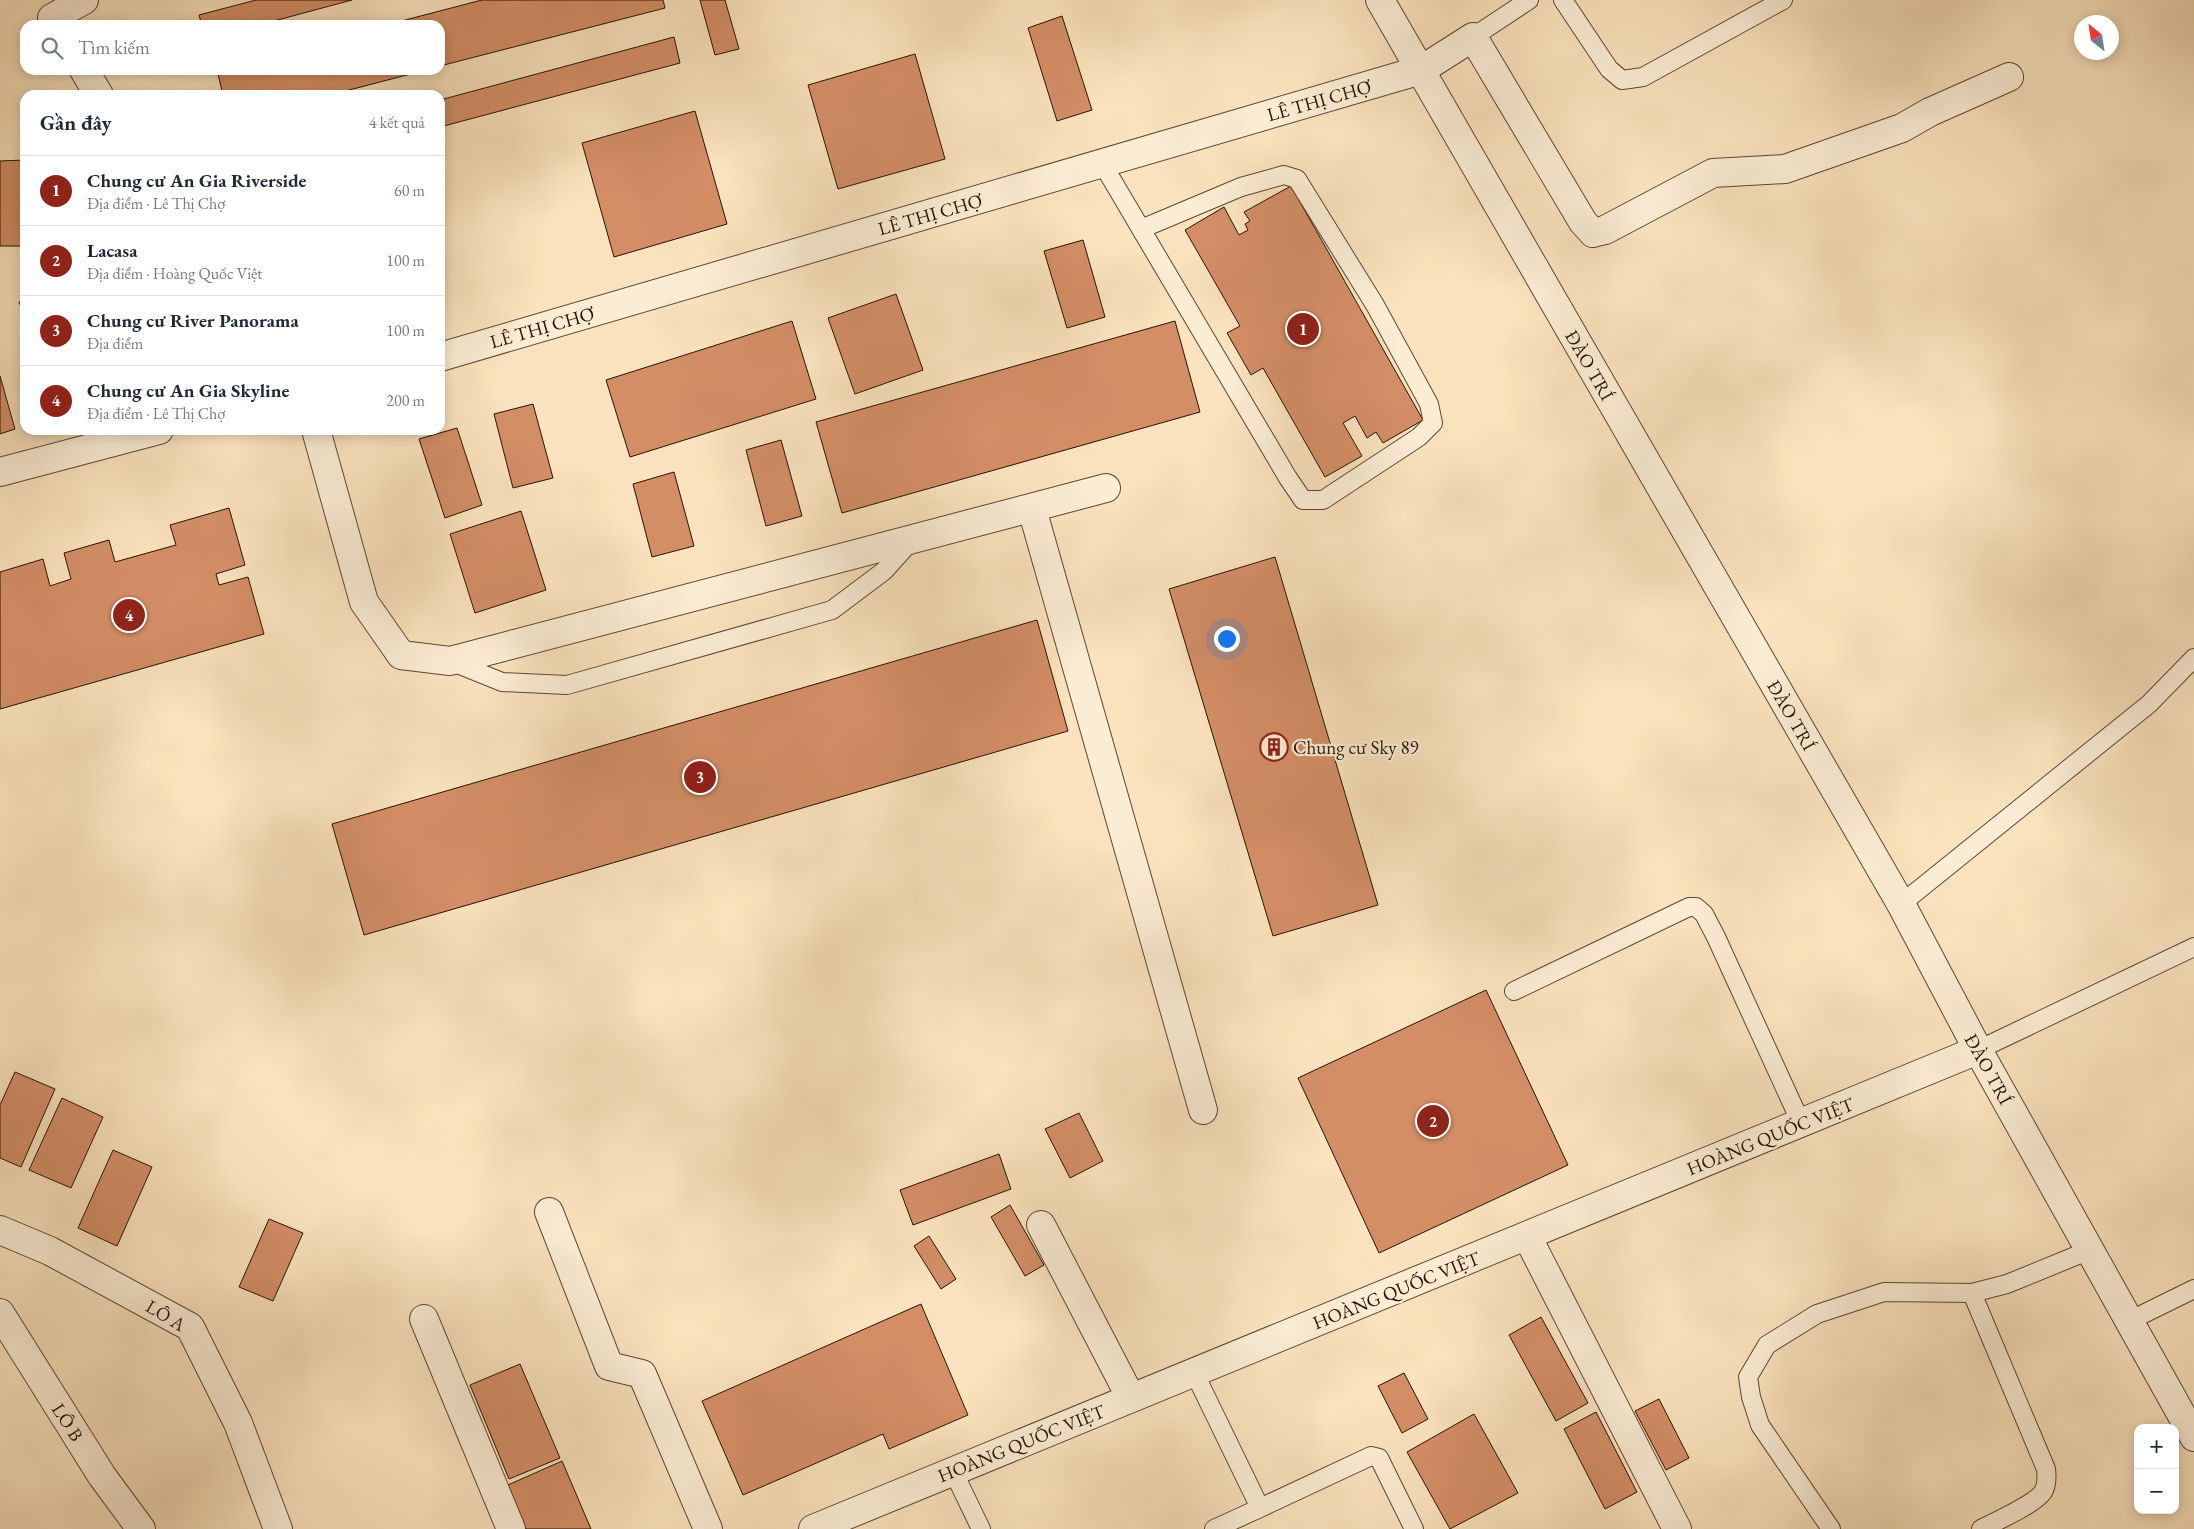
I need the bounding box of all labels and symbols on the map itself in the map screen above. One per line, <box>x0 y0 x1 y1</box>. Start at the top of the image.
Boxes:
north arrow <box>2074 15 2119 60</box>
street label: LÊ THỊ CHỢ <box>1264 74 1375 127</box>
street label: LÊ THỊ CHỢ <box>875 188 986 241</box>
street label: LÊ THỊ CHỢ <box>487 301 598 354</box>
pin: 1 <box>1287 310 1319 348</box>
street label: ĐÀO TRÍ <box>1559 325 1620 405</box>
pin: 4 <box>113 596 145 634</box>
your location <box>1214 626 1240 652</box>
street label: ĐÀO TRÍ <box>1761 675 1822 755</box>
building icon: Chung cư Sky 89 <box>1259 732 1289 762</box>
place label: Chung cư Sky 89 <box>1293 735 1419 760</box>
pin: 3 <box>684 758 716 796</box>
street label: ĐÀO TRÍ <box>1959 1029 2019 1110</box>
street label: HOÀNG QUỐC VIỆT <box>1683 1091 1858 1181</box>
pin: 2 <box>1417 1102 1449 1140</box>
street label: HOÀNG QUỐC VIỆT <box>1309 1245 1484 1335</box>
street label: LÔ A <box>141 1294 191 1338</box>
street label: LÔ B <box>46 1398 89 1446</box>
street label: HOÀNG QUỐC VIỆT <box>934 1398 1109 1488</box>

